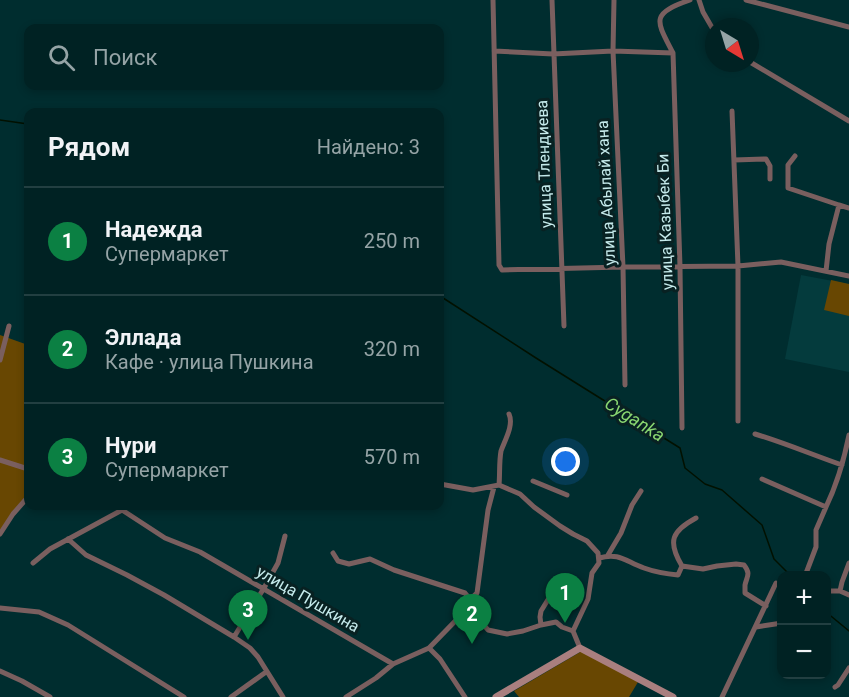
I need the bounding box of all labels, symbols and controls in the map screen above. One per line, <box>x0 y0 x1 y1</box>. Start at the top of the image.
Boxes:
north arrow <box>705 18 759 72</box>
search box <box>24 24 444 90</box>
icon: search <box>45 41 78 74</box>
text: Поиск <box>93 45 157 70</box>
street label: улица Тлендиева <box>532 100 556 228</box>
street label: улица Абылай хана <box>593 120 619 266</box>
text: Рядом <box>48 132 130 162</box>
text: Найдено: 3 <box>317 135 420 159</box>
street label: улица Казыбек Би <box>653 153 677 291</box>
text: Надежда <box>105 217 203 242</box>
text: 1 <box>62 229 73 253</box>
text: 250 m <box>364 229 420 253</box>
text: Супермаркет <box>105 242 229 266</box>
text: Эллада <box>105 325 181 350</box>
text: 2 <box>62 337 73 361</box>
text: 320 m <box>364 337 420 361</box>
text: Кафе · улица Пушкина <box>105 350 314 374</box>
water label: Cyganka <box>601 392 669 446</box>
text: Нури <box>105 433 156 458</box>
text: 3 <box>62 445 73 469</box>
text: 570 m <box>364 445 420 469</box>
your location <box>551 447 580 476</box>
text: Супермаркет <box>105 458 229 482</box>
street label: улица Пушкина <box>253 562 363 636</box>
map controls <box>777 571 831 679</box>
button: + <box>777 571 831 625</box>
pin: 1 <box>546 574 584 623</box>
pin: 3 <box>228 590 268 640</box>
pin: 2 <box>452 594 492 644</box>
button: − <box>777 625 831 679</box>

